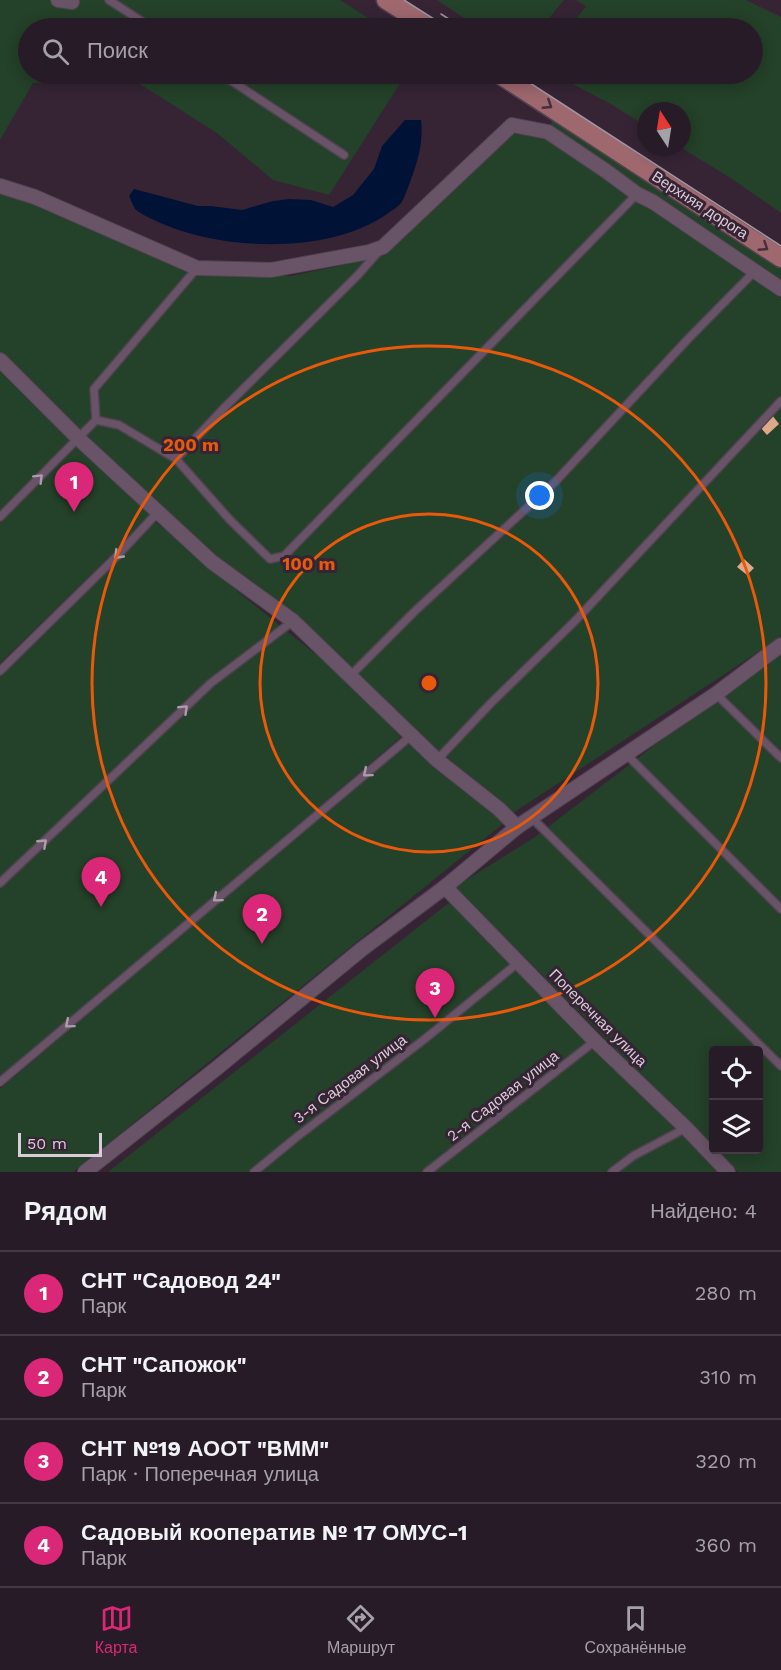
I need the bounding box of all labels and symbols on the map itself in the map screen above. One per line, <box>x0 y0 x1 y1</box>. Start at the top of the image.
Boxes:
one-way arrow <box>542 98 552 110</box>
north arrow <box>637 102 691 156</box>
street label: Верхняя дорога <box>649 167 752 243</box>
one-way arrow <box>757 240 768 251</box>
text: 200 m <box>163 434 219 455</box>
pin: 1 <box>54 462 94 512</box>
one-way arrow <box>32 474 43 485</box>
your location <box>525 481 554 510</box>
one-way arrow <box>114 548 125 558</box>
text: 100 m <box>282 553 336 574</box>
centre of rings <box>419 673 439 693</box>
one-way arrow <box>177 705 187 716</box>
one-way arrow <box>363 765 374 776</box>
one-way arrow <box>36 839 46 850</box>
pin: 4 <box>82 858 120 907</box>
one-way arrow <box>213 891 224 902</box>
pin: 2 <box>242 894 282 944</box>
street label: Поперечная улица <box>545 965 651 1071</box>
pin: 3 <box>416 968 454 1018</box>
one-way arrow <box>65 1017 76 1028</box>
street label: 3-я Садовая улица <box>290 1030 411 1127</box>
street label: 2-я Садовая улица <box>444 1047 563 1145</box>
scale bar <box>18 1130 102 1158</box>

